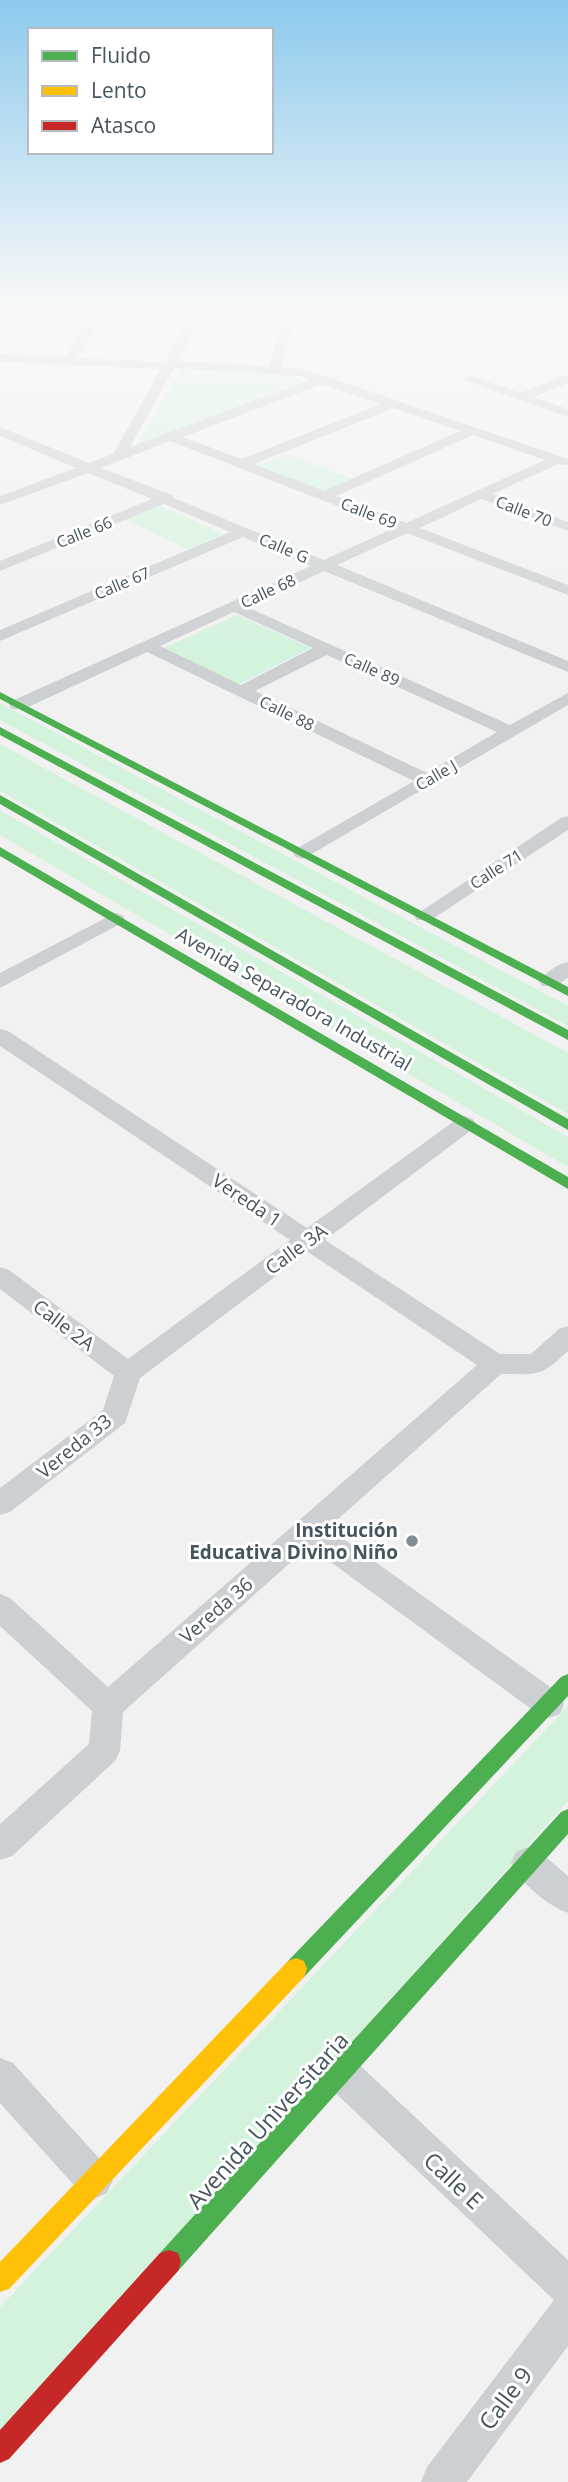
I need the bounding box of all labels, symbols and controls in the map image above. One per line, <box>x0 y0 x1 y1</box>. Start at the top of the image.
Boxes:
legend <box>28 28 273 154</box>
text: Fluido <box>91 41 151 69</box>
text: Lento <box>91 76 147 104</box>
text: Atasco <box>91 111 156 139</box>
street label: Calle 70 <box>493 490 555 532</box>
street label: Calle 69 <box>338 492 400 534</box>
street label: Calle 66 <box>53 511 115 553</box>
street label: Calle G <box>256 528 312 568</box>
street label: Calle 67 <box>91 561 153 605</box>
street label: Calle 68 <box>237 569 299 613</box>
street label: Calle 89 <box>341 647 403 691</box>
street label: Calle 88 <box>256 690 318 736</box>
street label: Calle J <box>411 754 461 796</box>
street label: Calle 71 <box>465 844 527 894</box>
street label: Avenida Separadora Industrial <box>172 921 416 1077</box>
street label: Vereda 1 <box>207 1167 287 1233</box>
street label: Calle 3A <box>260 1218 332 1280</box>
street label: Calle 2A <box>28 1293 100 1357</box>
street label: Vereda 33 <box>31 1408 117 1484</box>
place label: Institución Educativa Divino Niño <box>189 1517 398 1565</box>
marker: Institución Educativa Divino Niño <box>404 1533 420 1549</box>
street label: Vereda 36 <box>174 1571 258 1649</box>
street label: Avenida Universitaria <box>179 2025 355 2215</box>
street label: Calle E <box>417 2144 491 2216</box>
street label: Calle 9 <box>471 2360 539 2436</box>

